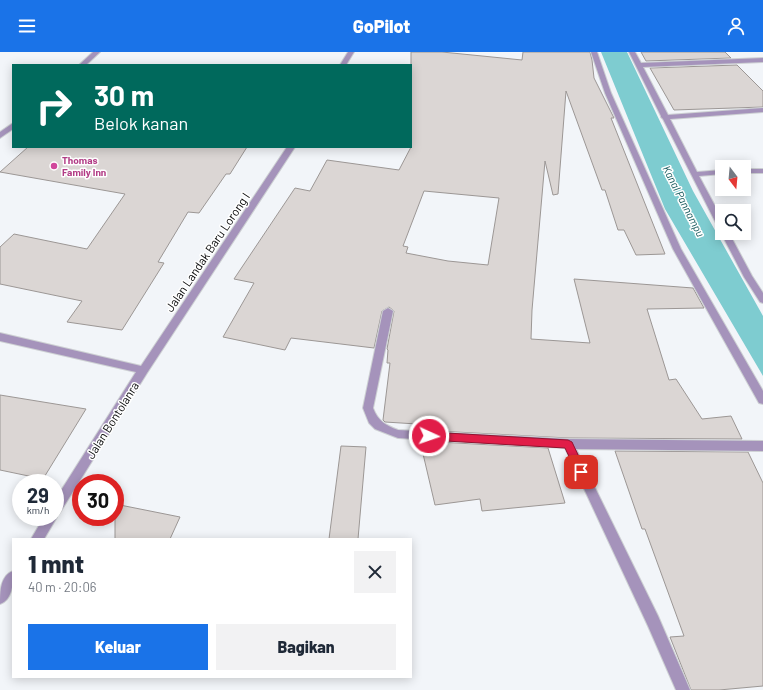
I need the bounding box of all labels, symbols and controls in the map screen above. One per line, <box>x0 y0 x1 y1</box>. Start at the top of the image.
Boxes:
icon: menu <box>16 15 38 37</box>
text: GoPilot <box>353 15 410 37</box>
icon: person <box>725 15 747 37</box>
text: 30 m <box>94 78 154 112</box>
icon: right <box>28 80 80 132</box>
text: Belok kanan <box>94 112 188 134</box>
place label: Thomas Family Inn <box>62 154 106 178</box>
north arrow <box>715 160 751 196</box>
map controls <box>715 160 751 240</box>
marker: Thomas Family Inn <box>49 161 59 171</box>
water label: Kanal Pannampu <box>660 163 708 239</box>
street label: Jalan Landak Baru Lorong I <box>162 190 252 314</box>
button: search <box>715 204 751 240</box>
street label: Jalan Bontolanra <box>83 379 141 461</box>
position arrow <box>408 415 450 457</box>
pin <box>564 455 598 489</box>
icon: arrive <box>570 461 592 483</box>
speed limit sign: 30 <box>72 474 124 526</box>
text: 29 <box>27 483 49 507</box>
text: km/h <box>27 504 49 516</box>
text: 1 mnt <box>28 549 84 578</box>
button: close <box>354 551 396 593</box>
text: 40 m · 20:06 <box>28 579 97 595</box>
button: Keluar <box>28 624 208 670</box>
button: Bagikan <box>216 624 396 670</box>

